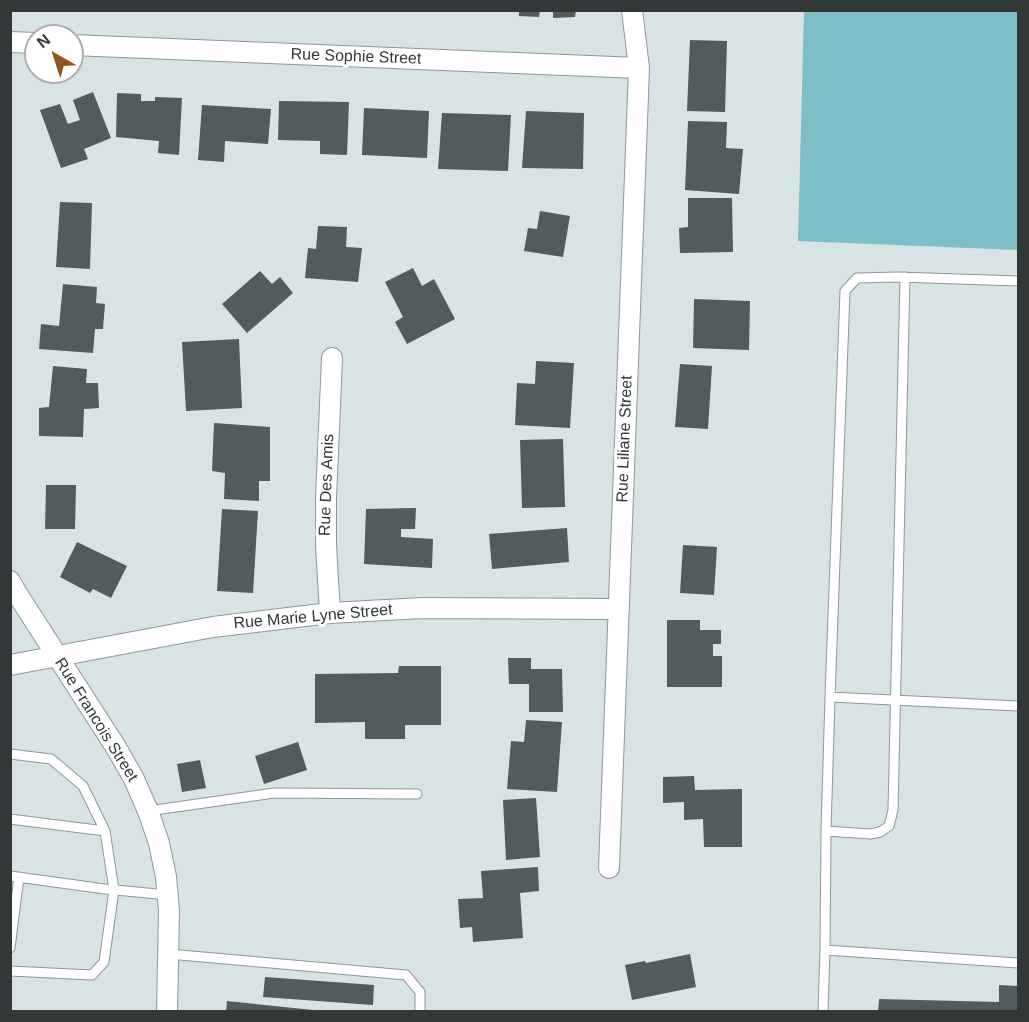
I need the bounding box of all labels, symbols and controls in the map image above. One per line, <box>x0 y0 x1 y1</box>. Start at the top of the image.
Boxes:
north arrow <box>24 24 84 84</box>
text: N <box>34 31 53 51</box>
street label: Rue Sophie Street <box>290 45 422 69</box>
street label: Rue Liliane Street <box>613 375 637 503</box>
street label: Rue Des Amis <box>316 434 338 536</box>
street label: Rue Marie Lyne Street <box>233 600 393 634</box>
street label: Rue Francois Street <box>50 655 142 785</box>

